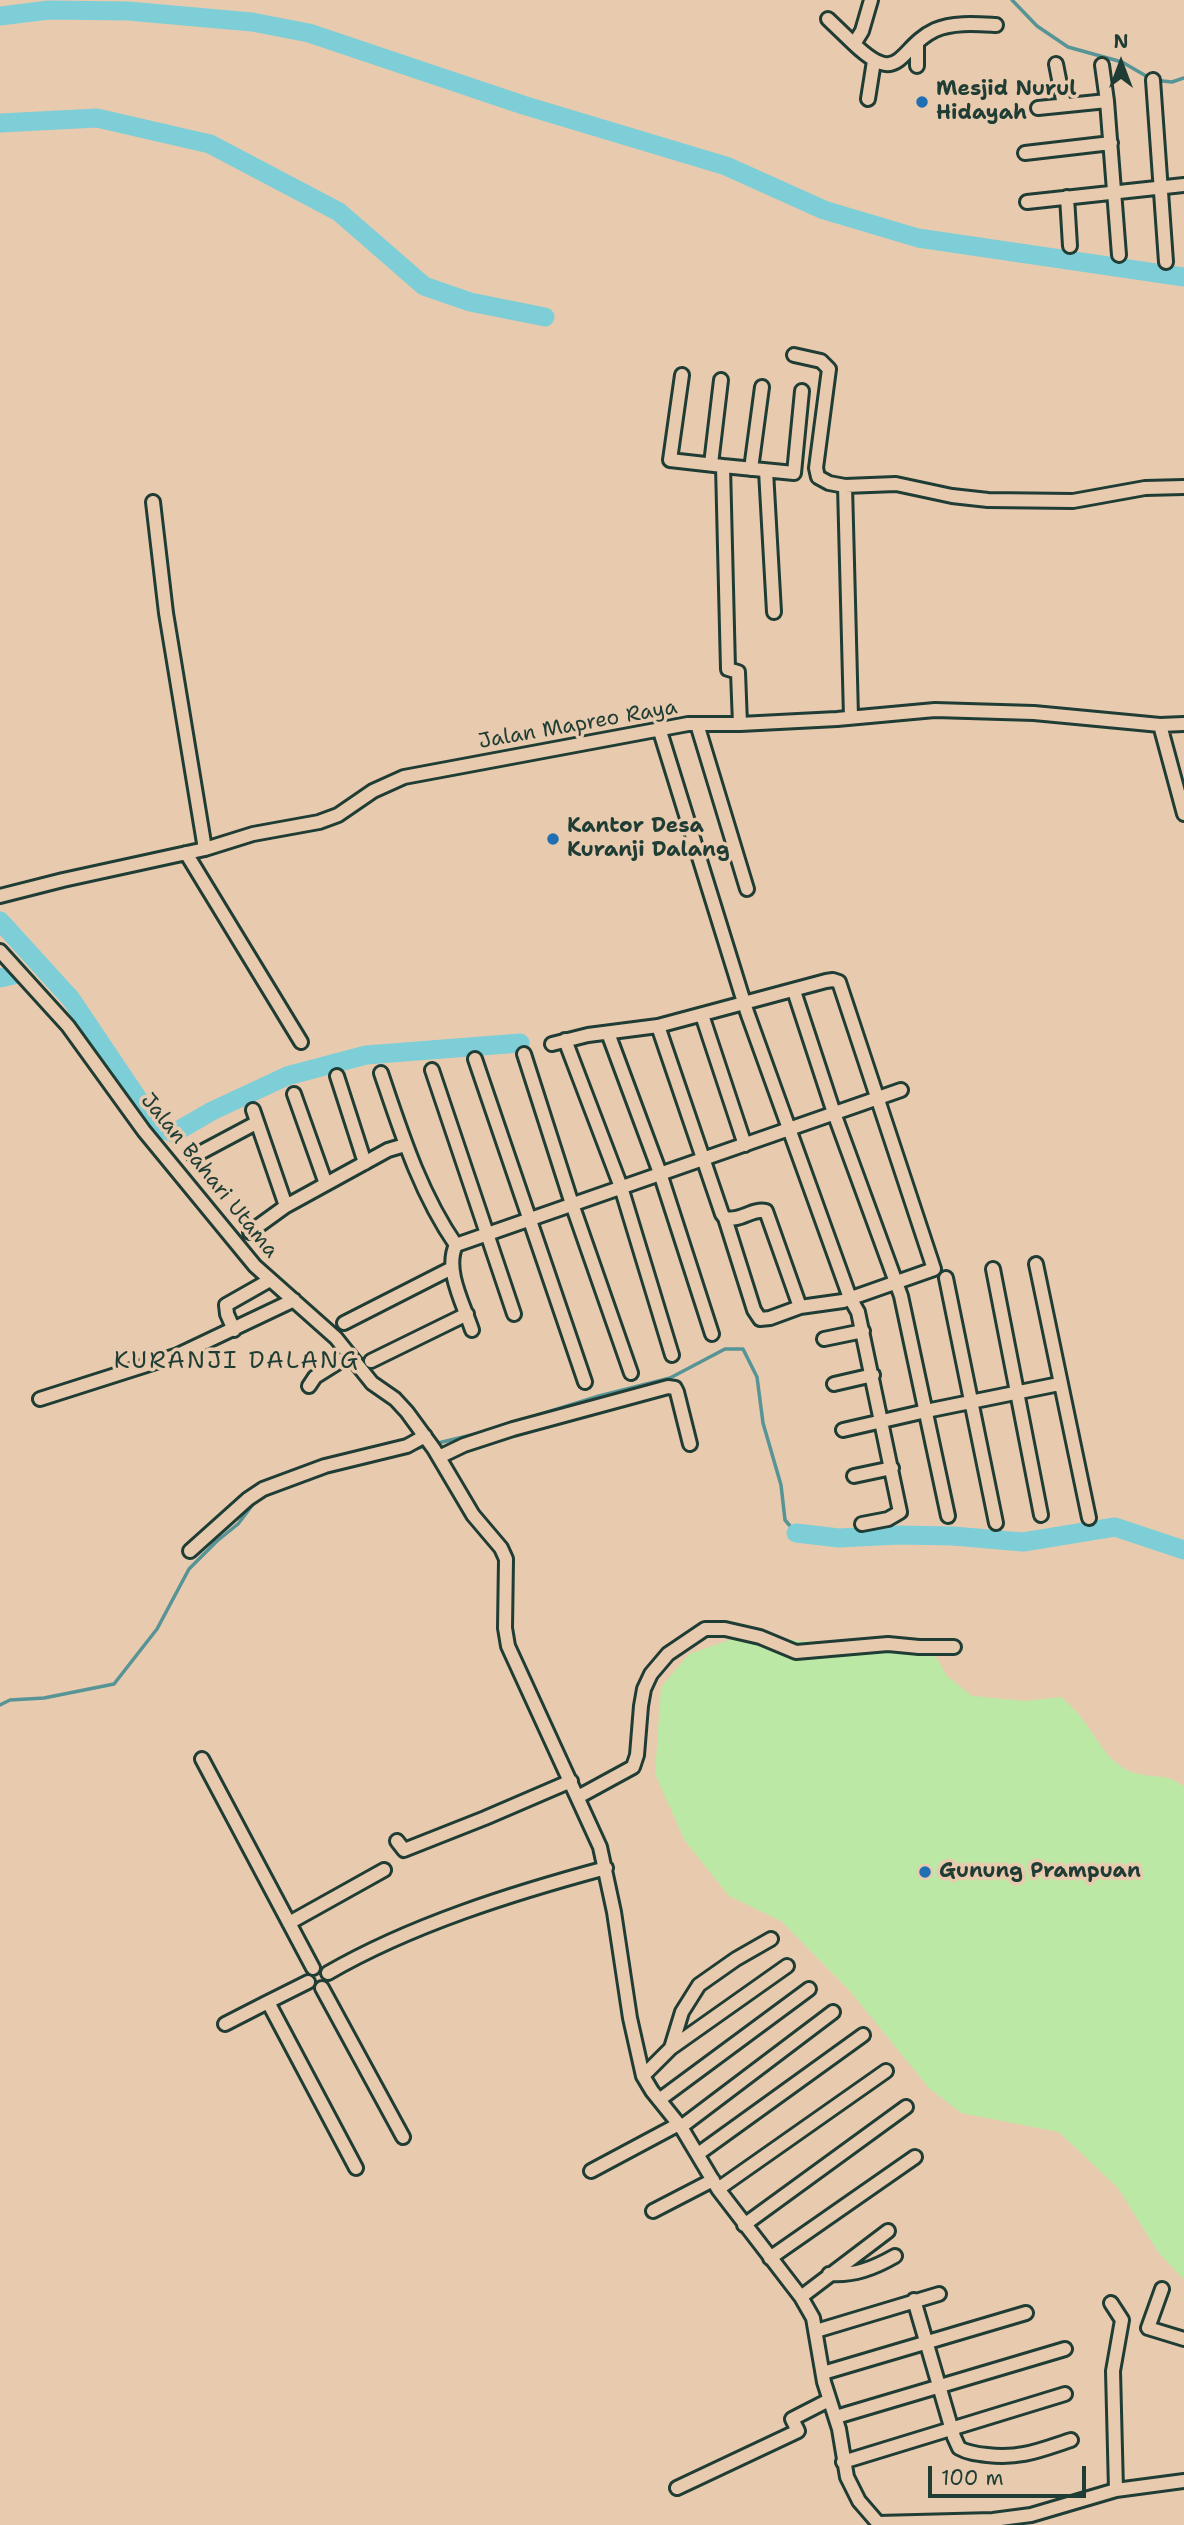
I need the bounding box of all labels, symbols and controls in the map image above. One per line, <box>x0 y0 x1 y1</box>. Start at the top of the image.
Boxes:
north arrow <box>1086 28 1156 98</box>
text: N <box>1113 29 1129 54</box>
place label: Mesjid Nurul Hidayah <box>936 77 1077 127</box>
marker: Mesjid Nurul Hidayah <box>914 94 930 110</box>
street label: Jalan Mapreo Raya <box>477 695 679 755</box>
place label: Kantor Desa Kuranji Dalang <box>567 814 730 864</box>
marker: Kantor Desa Kuranji Dalang <box>545 831 561 847</box>
street label: Jalan Bahari Utama <box>135 1089 283 1263</box>
district label: KURANJI DALANG <box>116 1348 358 1376</box>
place label: Gunung Prampuan <box>939 1859 1141 1885</box>
marker: Gunung Prampuan <box>917 1864 933 1880</box>
scale bar <box>932 2452 1090 2496</box>
text: 100 m <box>941 2464 1004 2492</box>

